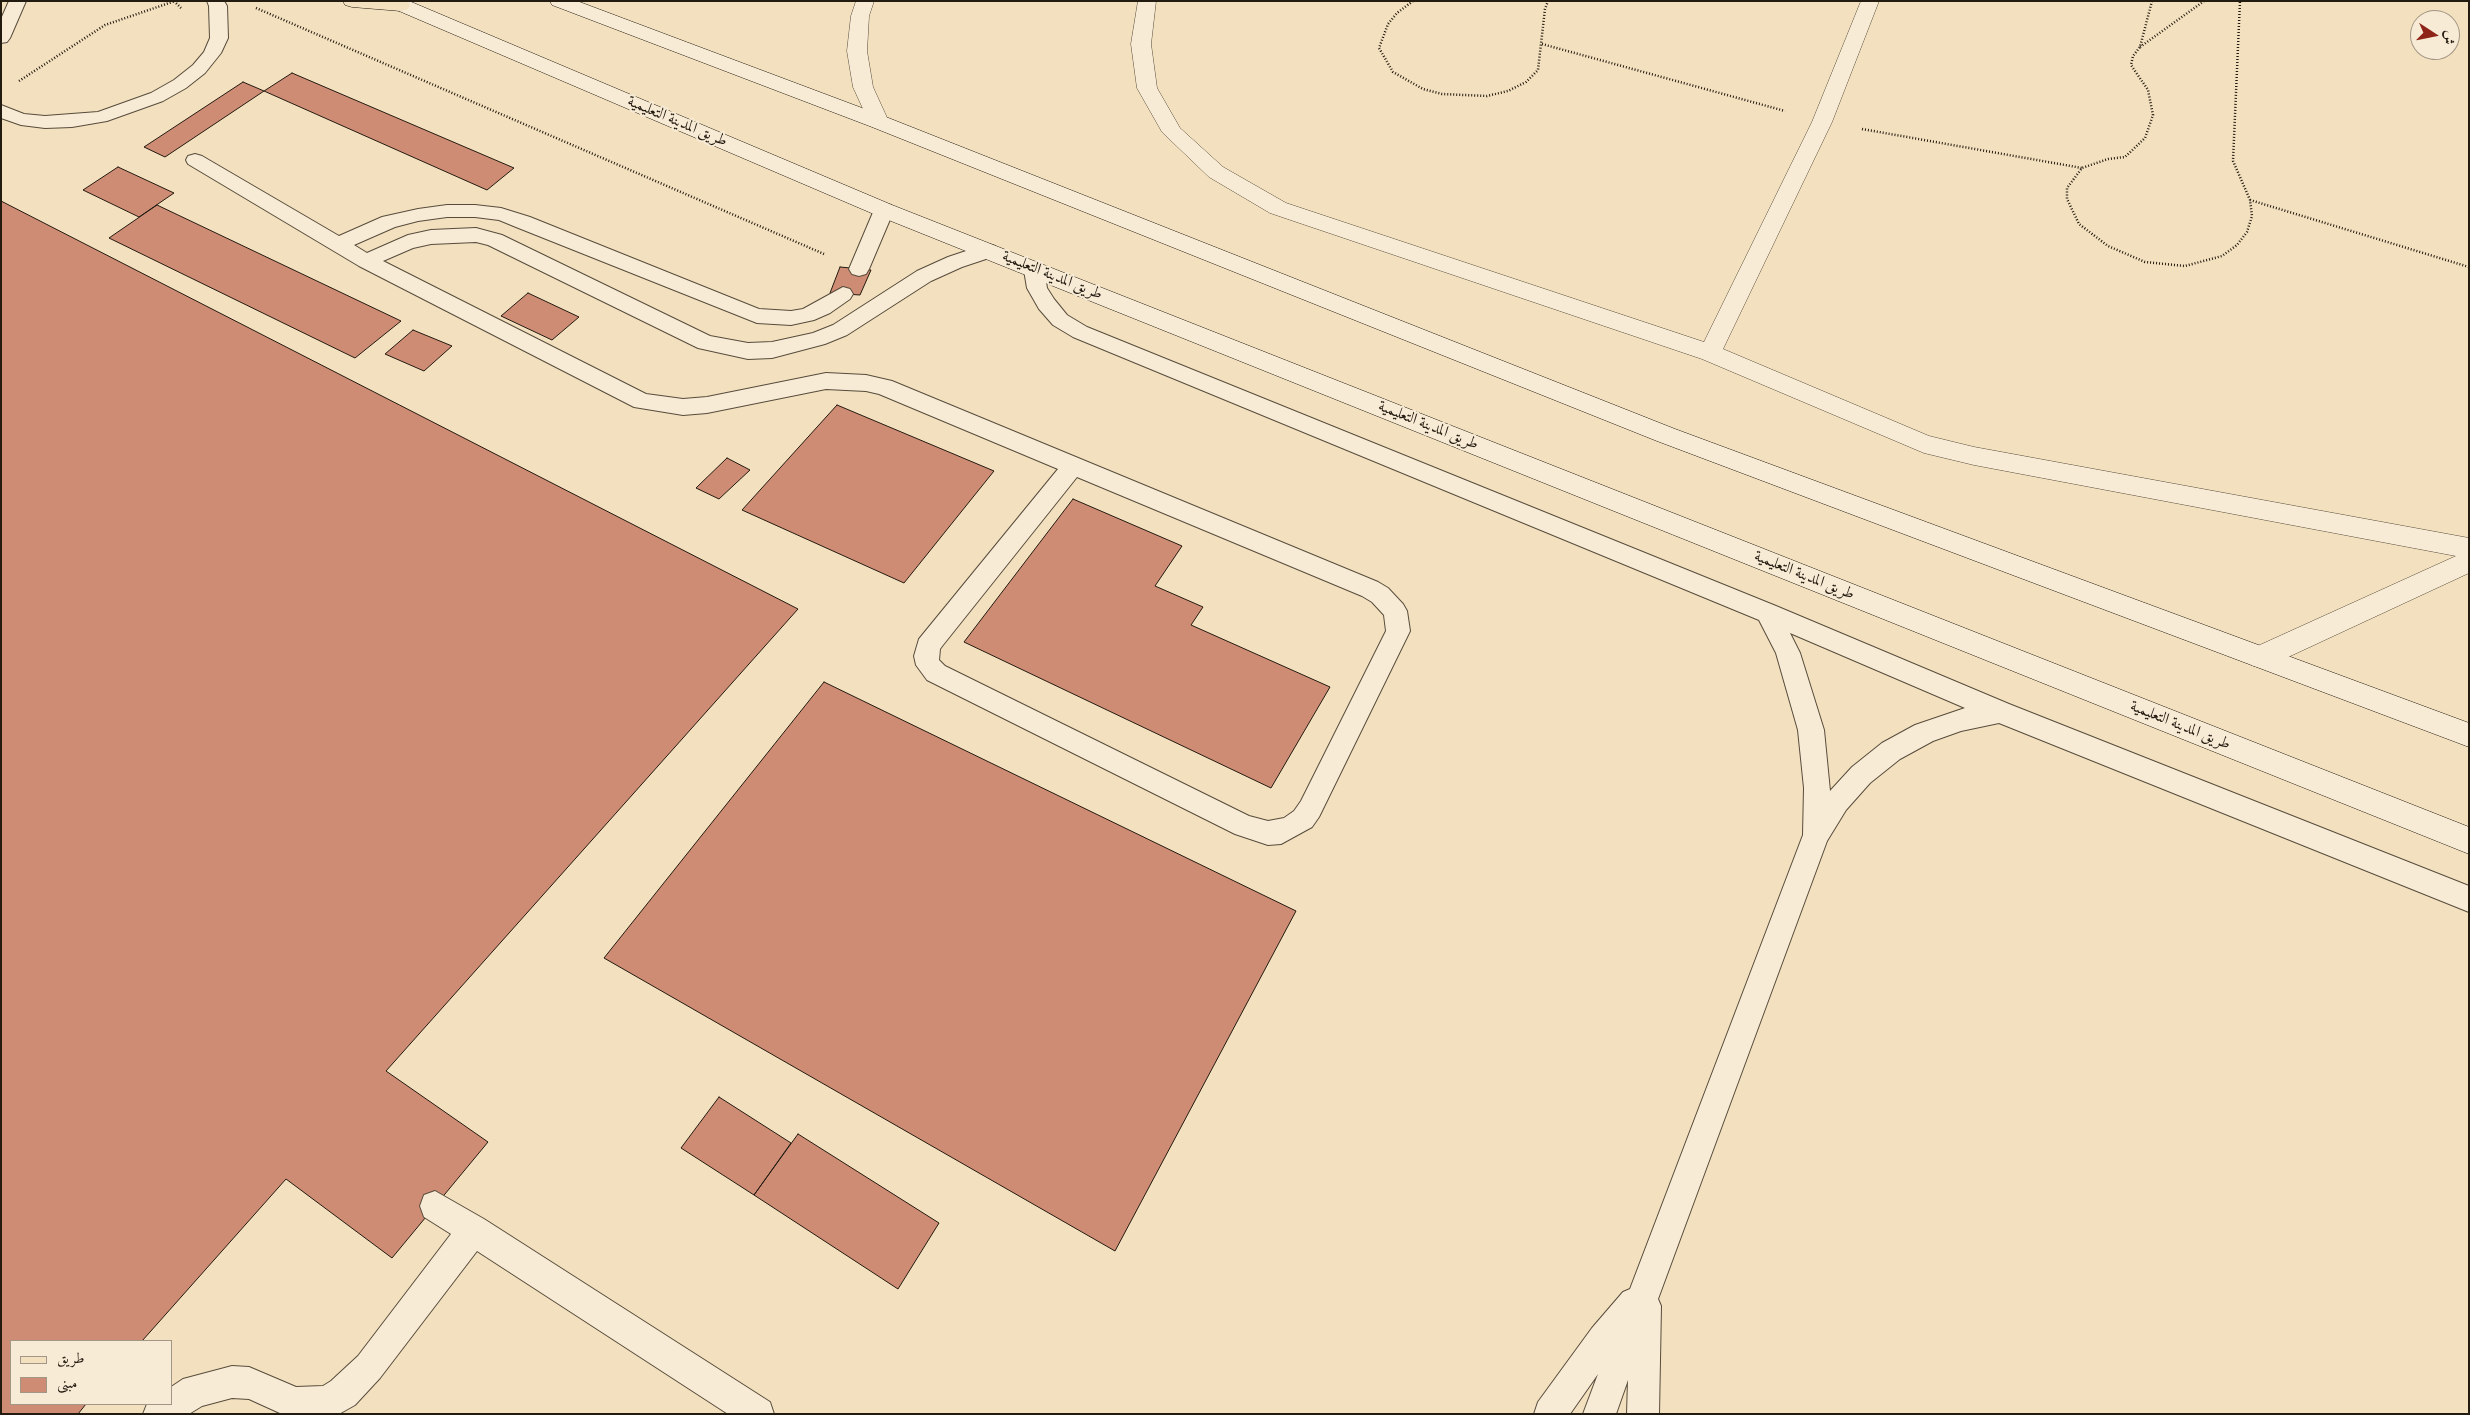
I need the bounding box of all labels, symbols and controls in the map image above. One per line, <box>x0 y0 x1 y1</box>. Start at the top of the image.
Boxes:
north arrow <box>2410 10 2460 60</box>
text: ش <box>2440 29 2459 46</box>
street label: طريق المدينة التعليمية <box>624 92 730 152</box>
street label: طريق المدينة التعليمية <box>999 247 1105 305</box>
street label: طريق المدينة التعليمية <box>1375 397 1481 455</box>
street label: طريق المدينة التعليمية <box>1751 547 1857 605</box>
street label: طريق المدينة التعليمية <box>2127 697 2233 755</box>
legend <box>10 1340 172 1405</box>
text: طريق <box>57 1349 84 1368</box>
text: مبنى <box>57 1374 77 1393</box>

